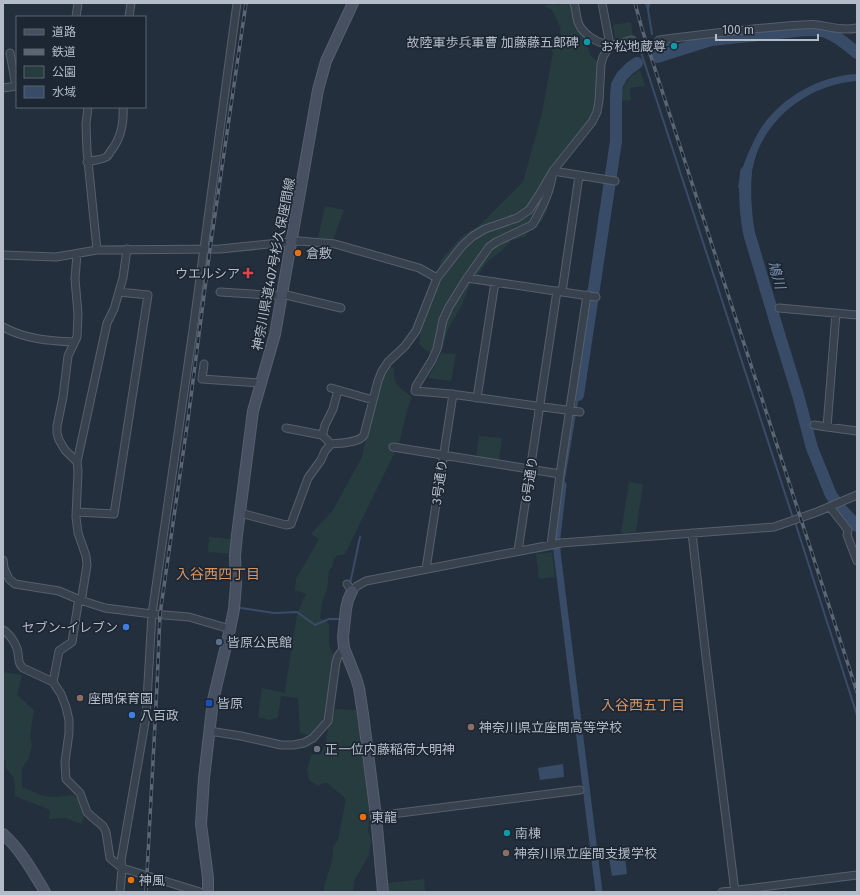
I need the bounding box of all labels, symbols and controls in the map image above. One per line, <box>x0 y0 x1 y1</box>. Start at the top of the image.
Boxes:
legend <box>16 16 146 108</box>
scale bar <box>716 16 818 42</box>
text: 100 m <box>722 23 754 37</box>
text: 道路 <box>52 25 76 39</box>
place label: 故陸軍歩兵軍曹 加藤藤五郎碑 <box>407 35 579 50</box>
marker: 故陸軍歩兵軍曹 加藤藤五郎碑 <box>582 37 592 47</box>
place label: お松地蔵尊 <box>601 39 666 54</box>
marker: お松地蔵尊 <box>669 41 679 51</box>
text: 鉄道 <box>52 45 76 59</box>
text: 公園 <box>52 65 76 79</box>
text: 水域 <box>52 85 76 99</box>
street label: 神奈川県道407号杉久保座間線 <box>249 176 298 352</box>
place label: 倉敷 <box>306 246 332 261</box>
marker: 倉敷 <box>293 248 303 258</box>
water label: 鳩川 <box>764 259 789 293</box>
place label: ウエルシア <box>175 266 240 281</box>
marker: ウエルシア <box>243 268 253 278</box>
street label: 6号通り <box>518 455 540 503</box>
street label: 3号通り <box>429 458 450 506</box>
district label: 入谷西四丁目 <box>176 566 260 583</box>
place label: セブン-イレブン <box>22 620 118 635</box>
marker: セブン-イレブン <box>121 622 131 632</box>
place label: 皆原公民館 <box>227 635 292 650</box>
marker: 皆原公民館 <box>214 637 224 647</box>
place label: 座間保育園 <box>88 691 153 706</box>
marker: 座間保育園 <box>75 693 85 703</box>
place label: 皆原 <box>217 696 243 711</box>
district label: 入谷西五丁目 <box>601 697 685 714</box>
marker: 皆原 <box>204 698 214 708</box>
place label: 八百政 <box>140 708 179 723</box>
marker: 八百政 <box>127 710 137 720</box>
place label: 神奈川県立座間高等学校 <box>479 720 622 735</box>
marker: 神奈川県立座間高等学校 <box>466 722 476 732</box>
place label: 正一位内藤稲荷大明神 <box>325 742 455 757</box>
marker: 正一位内藤稲荷大明神 <box>312 744 322 754</box>
place label: 東龍 <box>371 810 397 825</box>
marker: 東龍 <box>358 812 368 822</box>
place label: 南棟 <box>515 826 541 841</box>
marker: 南棟 <box>502 828 512 838</box>
place label: 神奈川県立座間支援学校 <box>514 846 657 861</box>
marker: 神奈川県立座間支援学校 <box>501 848 511 858</box>
place label: 神風 <box>139 873 165 888</box>
marker: 神風 <box>126 875 136 885</box>

